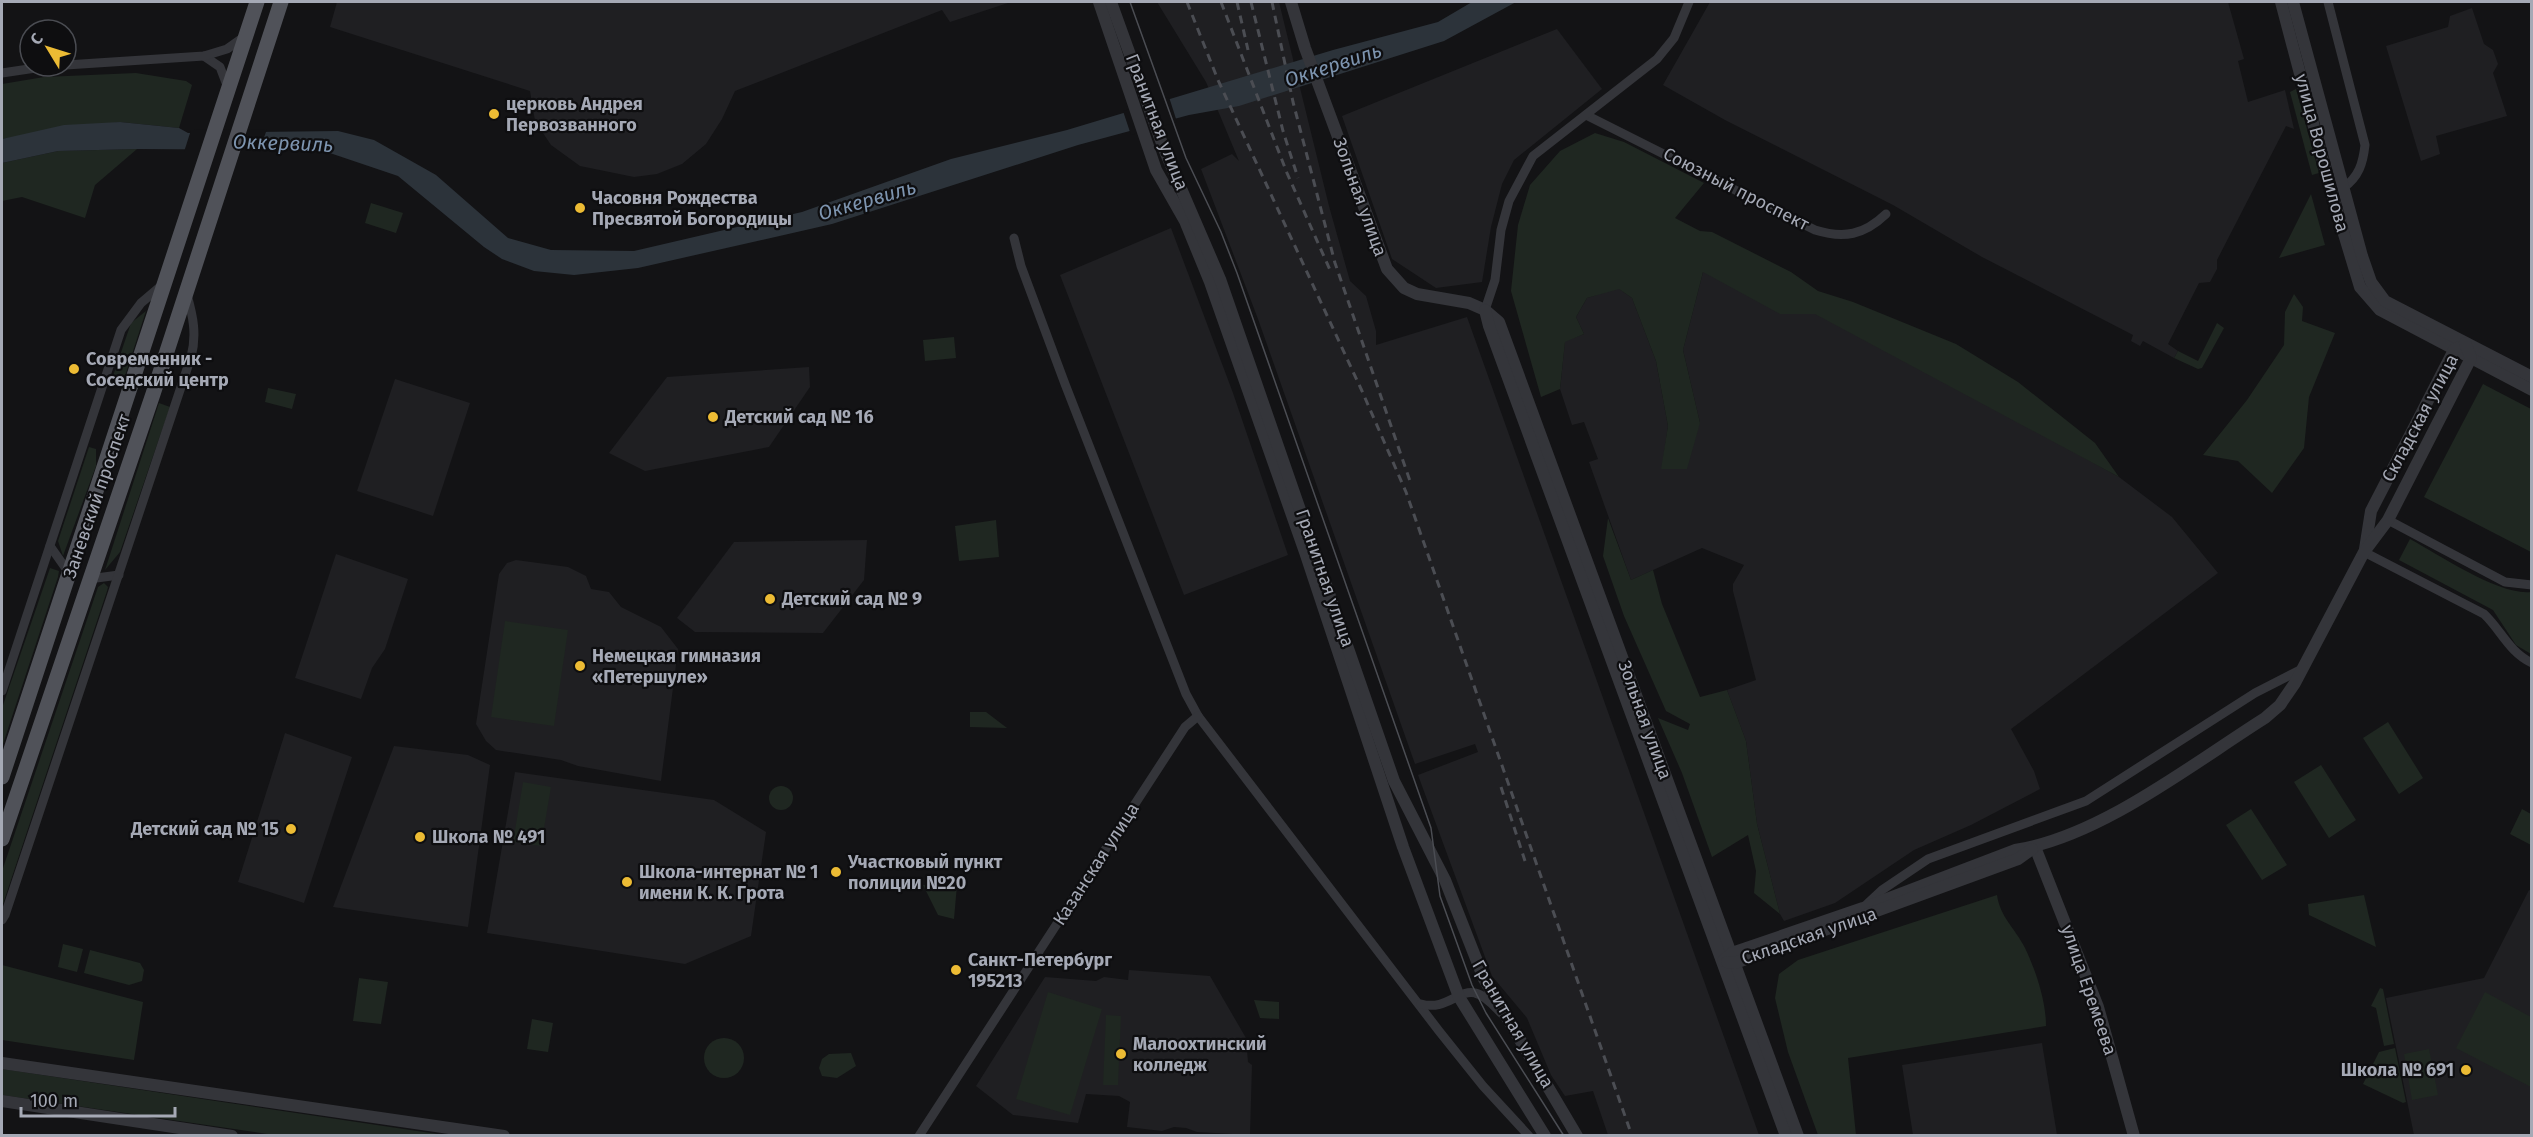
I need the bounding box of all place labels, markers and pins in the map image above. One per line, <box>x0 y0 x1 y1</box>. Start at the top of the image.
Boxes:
place label: церковь Андрея Первозванного <box>506 93 643 136</box>
marker: церковь Андрея Первозванного <box>487 107 501 121</box>
place label: Часовня Рождества Пресвятой Богородицы <box>592 187 792 230</box>
marker: Часовня Рождества Пресвятой Богородицы <box>573 201 587 215</box>
place label: Современник - Соседский центр <box>86 348 229 391</box>
marker: Современник - Соседский центр <box>67 362 81 376</box>
place label: Детский сад № 16 <box>724 406 874 428</box>
marker: Детский сад № 16 <box>706 410 720 424</box>
place label: Детский сад № 9 <box>781 588 922 610</box>
marker: Детский сад № 9 <box>763 592 777 606</box>
place label: Немецкая гимназия «Петершуле» <box>592 645 761 688</box>
marker: Немецкая гимназия «Петершуле» <box>573 659 587 673</box>
place label: Детский сад № 15 <box>130 818 279 840</box>
marker: Детский сад № 15 <box>284 822 298 836</box>
place label: Школа № 491 <box>432 826 545 848</box>
marker: Школа № 491 <box>413 830 427 844</box>
place label: Участковый пункт полиции №20 <box>847 851 1003 894</box>
place label: Школа-интернат № 1 имени К. К. Грота <box>639 861 818 904</box>
marker: Участковый пункт полиции №20 <box>829 865 843 879</box>
marker: Школа-интернат № 1 имени К. К. Грота <box>620 875 634 889</box>
place label: Санкт-Петербург 195213 <box>968 949 1112 992</box>
marker: Санкт-Петербург 195213 <box>949 963 963 977</box>
place label: Малоохтинский колледж <box>1133 1033 1267 1076</box>
marker: Малоохтинский колледж <box>1114 1047 1128 1061</box>
place label: Школа № 691 <box>2341 1059 2454 1081</box>
marker: Школа № 691 <box>2459 1063 2473 1077</box>

